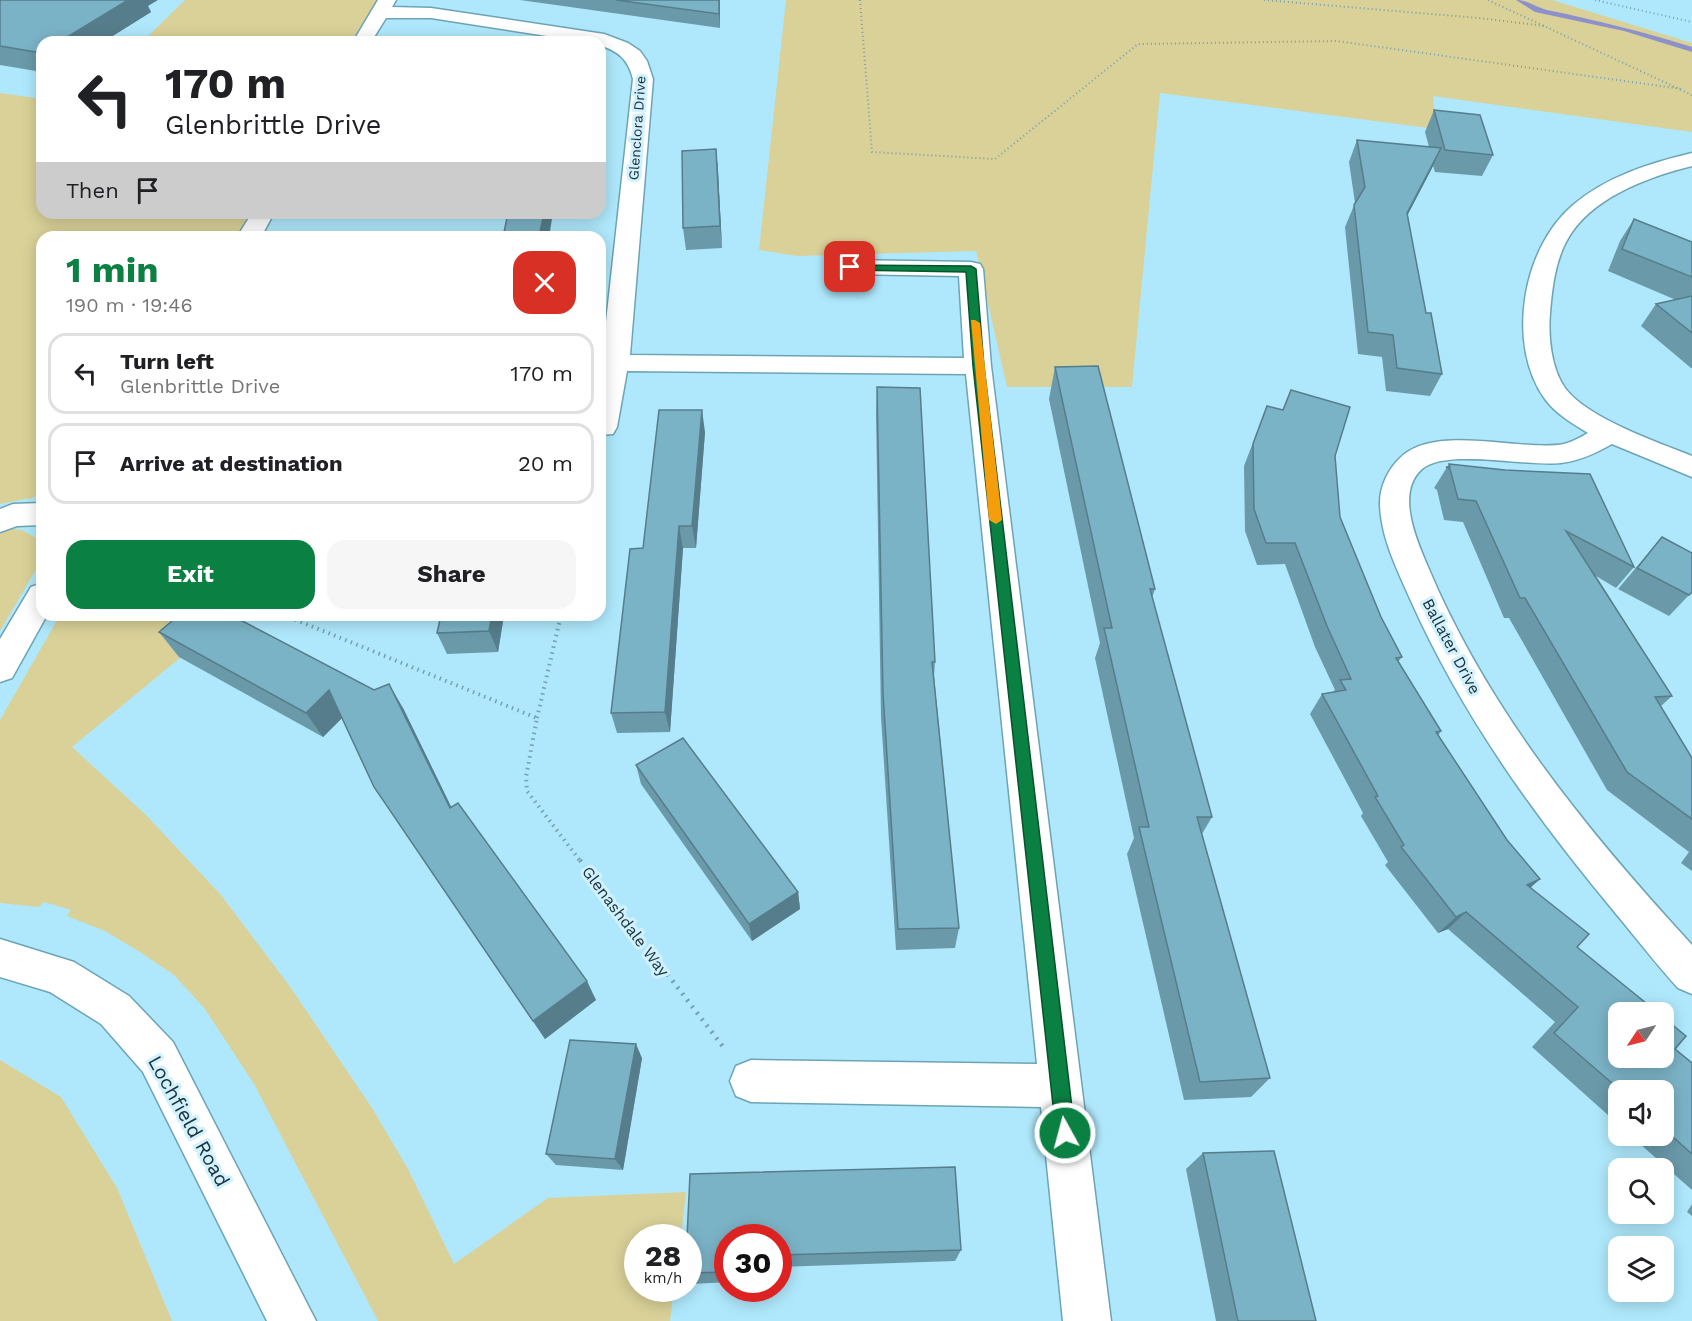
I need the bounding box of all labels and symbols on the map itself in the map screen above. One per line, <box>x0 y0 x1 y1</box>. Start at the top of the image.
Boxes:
street label: Glenclora Drive <box>625 75 649 181</box>
pin <box>824 241 875 292</box>
street label: Ballater Drive <box>1418 595 1485 697</box>
street label: Glenashdale Way <box>578 863 674 981</box>
north arrow <box>1608 1002 1674 1068</box>
street label: Lochfield Road <box>143 1051 235 1191</box>
position arrow <box>1033 1101 1097 1165</box>
speed limit sign: 30 <box>714 1224 792 1302</box>

